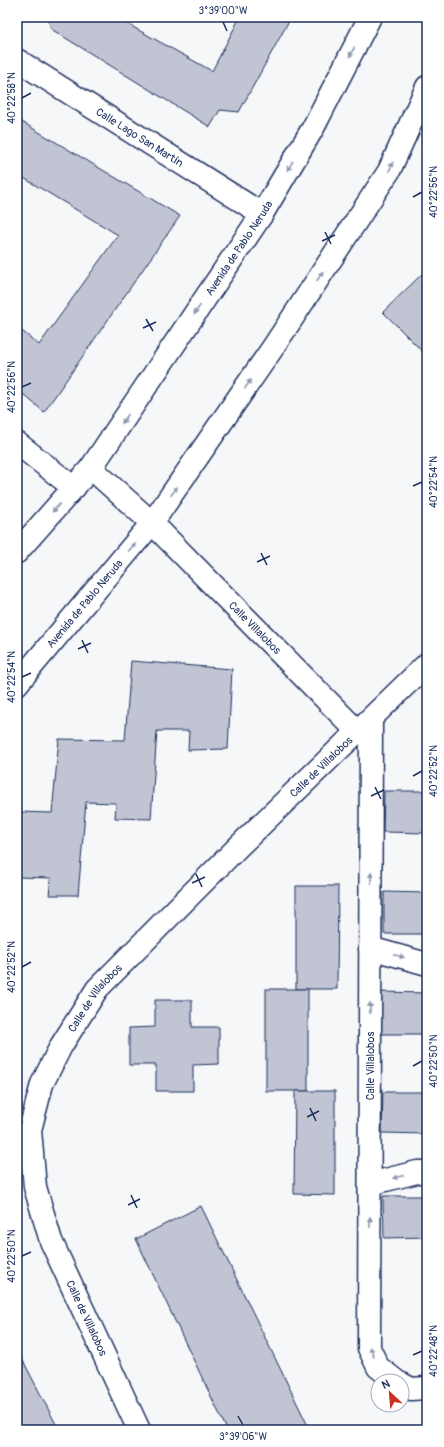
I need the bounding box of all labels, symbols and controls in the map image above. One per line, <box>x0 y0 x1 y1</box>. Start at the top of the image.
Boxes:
text: 3°39'00"W <box>199 5 248 17</box>
one-way arrow <box>349 46 355 57</box>
text: 40°22'58"N <box>6 72 18 124</box>
street label: Calle Lago San Martín <box>93 105 186 170</box>
one-way arrow <box>287 160 294 172</box>
one-way arrow <box>388 161 394 173</box>
text: 40°22'56"N <box>428 166 440 218</box>
street label: Avenida de Pablo Neruda <box>203 199 275 298</box>
one-way arrow <box>316 271 324 281</box>
one-way arrow <box>193 305 201 316</box>
text: 40°22'56"N <box>6 361 18 413</box>
one-way arrow <box>244 379 252 389</box>
one-way arrow <box>121 413 129 424</box>
text: 40°22'54"N <box>428 456 440 508</box>
one-way arrow <box>170 486 178 496</box>
one-way arrow <box>52 503 61 513</box>
one-way arrow <box>127 541 136 552</box>
street label: Avenida de Pablo Neruda <box>44 557 126 651</box>
street label: Calle Villalobos <box>226 599 284 657</box>
text: 40°22'54"N <box>6 651 18 703</box>
street label: Calle de Villalobos <box>287 734 355 800</box>
text: 40°22'52"N <box>428 745 440 797</box>
one-way arrow <box>368 871 374 884</box>
text: 40°22'52"N <box>6 941 18 993</box>
one-way arrow <box>393 953 405 959</box>
street label: Calle de Villalobos <box>65 962 125 1035</box>
one-way arrow <box>367 1001 373 1014</box>
street label: Calle Villalobos <box>364 1032 377 1100</box>
text: 40°22'50"N <box>428 1034 440 1088</box>
one-way arrow <box>392 1174 404 1180</box>
one-way arrow <box>367 1215 373 1228</box>
text: 40°22'50"N <box>6 1229 18 1283</box>
street label: Calle de Villalobos <box>63 1278 110 1358</box>
text: 40°22'48"N <box>428 1325 440 1377</box>
one-way arrow <box>368 1345 374 1357</box>
north arrow <box>370 1373 410 1413</box>
text: N <box>380 1377 393 1392</box>
text: 3°39'06"W <box>219 1431 267 1443</box>

